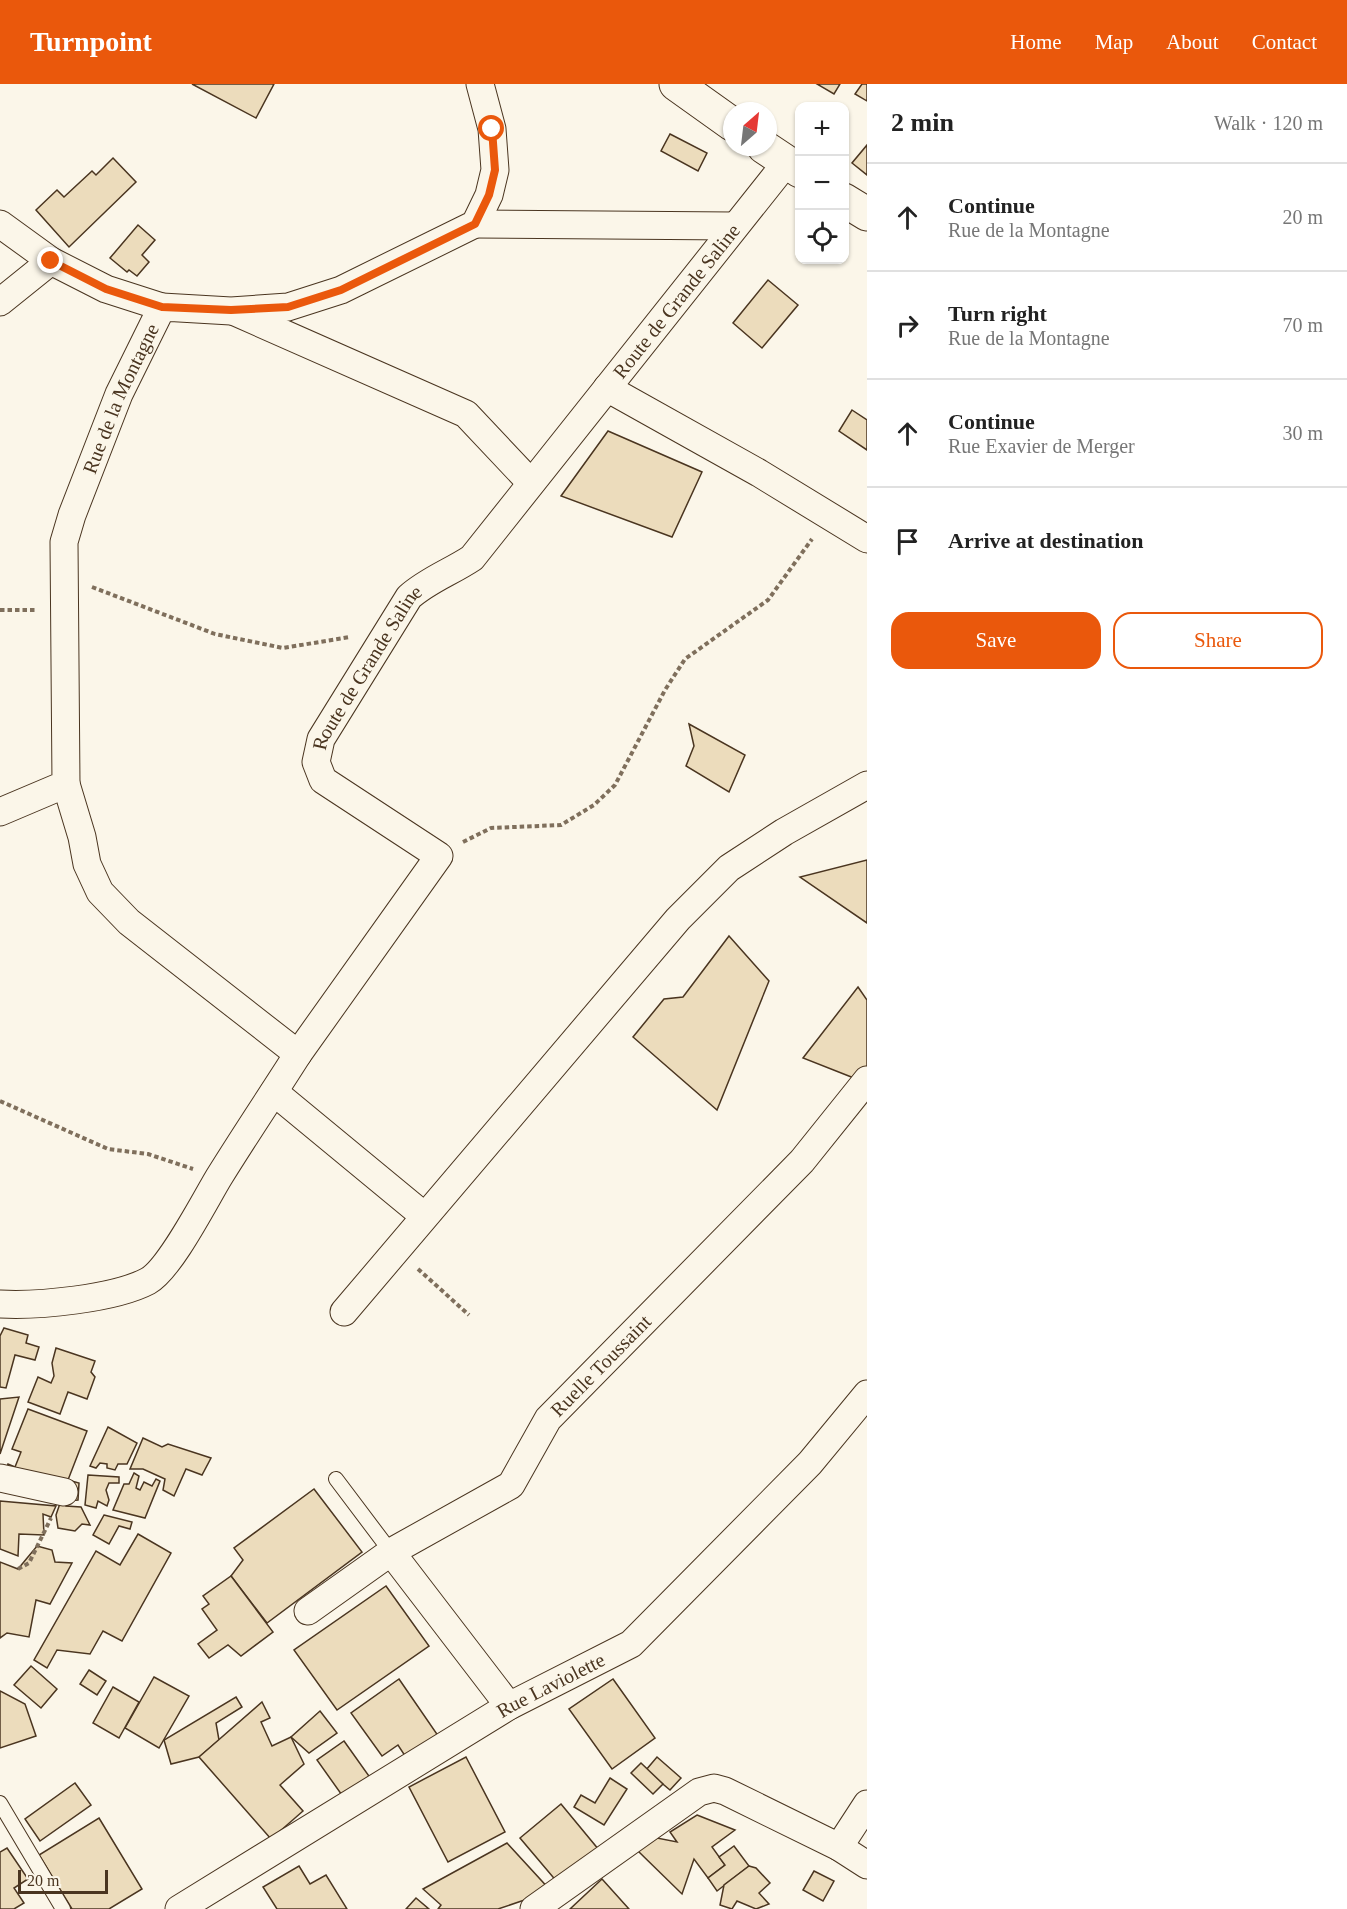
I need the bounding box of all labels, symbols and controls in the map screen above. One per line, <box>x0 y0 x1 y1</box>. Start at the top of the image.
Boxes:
text: Turnpoint <box>30 26 152 57</box>
text: Home <box>1010 30 1062 54</box>
text: Map <box>1095 30 1133 54</box>
text: About <box>1166 30 1219 54</box>
text: Contact <box>1252 30 1317 54</box>
north arrow <box>723 102 777 156</box>
map controls <box>795 102 849 264</box>
button: + <box>795 102 849 156</box>
text: 2 min <box>891 108 954 137</box>
text: Walk · 120 m <box>1214 112 1323 134</box>
route start <box>478 115 504 141</box>
button: − <box>795 156 849 210</box>
text: Continue <box>948 193 1035 218</box>
icon: ahead <box>891 201 924 234</box>
text: 20 m <box>1282 206 1323 228</box>
button: locate <box>795 210 849 264</box>
street label: Route de Grande Saline <box>608 219 744 382</box>
text: Rue de la Montagne <box>948 219 1110 241</box>
route end <box>37 247 63 273</box>
text: Turn right <box>948 301 1047 326</box>
icon: right <box>891 309 924 342</box>
text: 70 m <box>1282 314 1323 336</box>
street label: Rue de la Montagne <box>78 320 163 477</box>
text: Rue de la Montagne <box>948 327 1110 349</box>
text: Continue <box>948 409 1035 434</box>
icon: ahead <box>891 417 924 450</box>
text: 30 m <box>1282 422 1323 444</box>
text: Rue Exavier de Merger <box>948 435 1135 457</box>
icon: arrive <box>891 525 924 558</box>
text: Arrive at destination <box>948 528 1144 553</box>
street label: Route de Grande Saline <box>308 580 426 752</box>
button: Save <box>891 612 1101 669</box>
button: Share <box>1113 612 1323 669</box>
street label: Ruelle Toussaint <box>546 1310 656 1421</box>
street label: Rue Laviolette <box>492 1648 608 1722</box>
scale bar <box>18 1867 108 1894</box>
text: 20 m <box>27 1872 59 1889</box>

